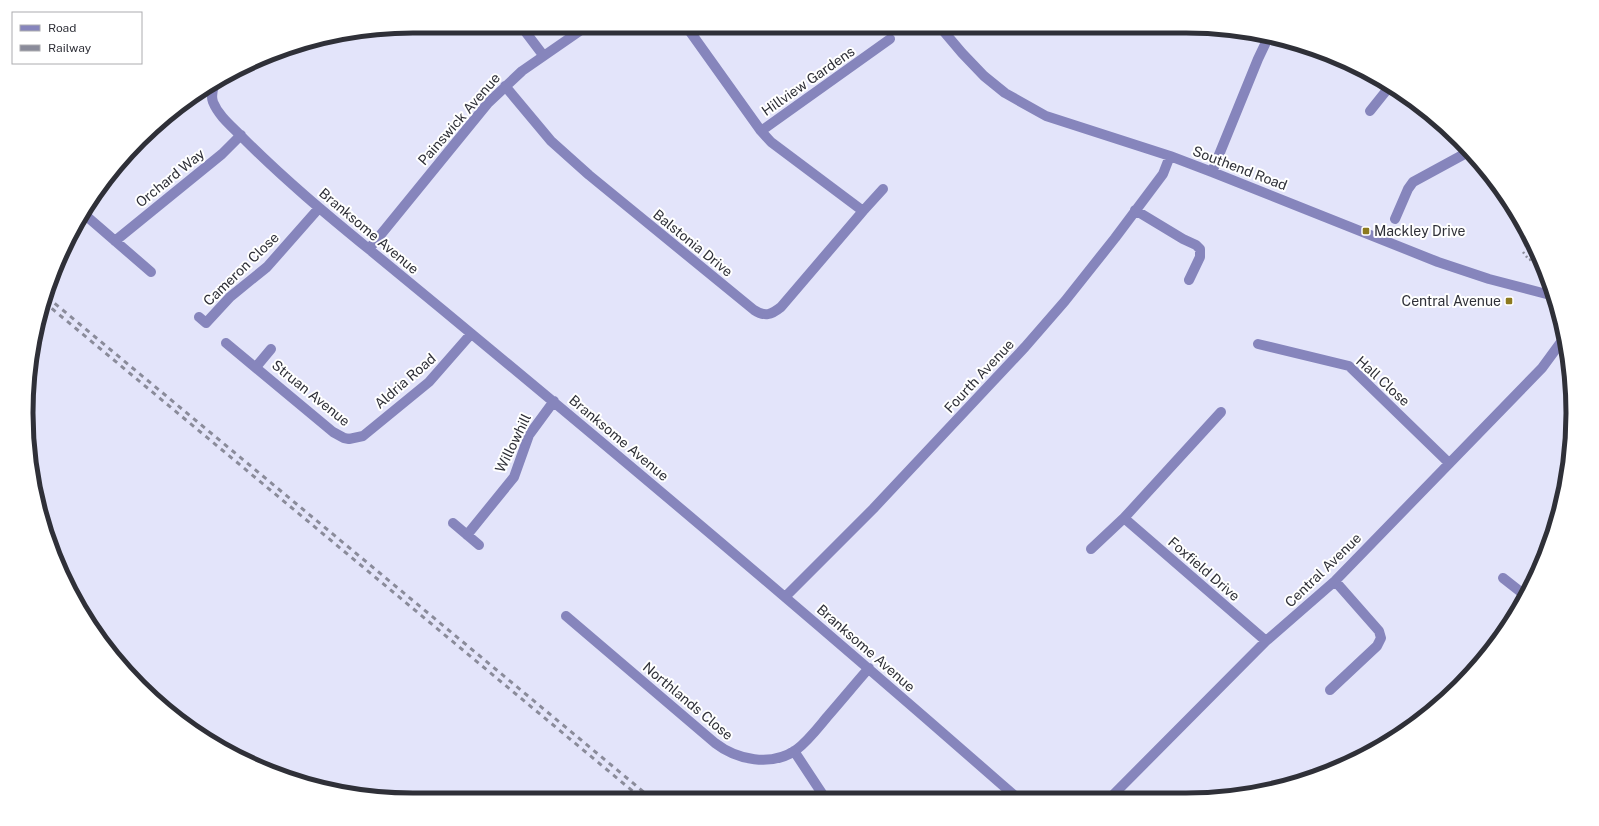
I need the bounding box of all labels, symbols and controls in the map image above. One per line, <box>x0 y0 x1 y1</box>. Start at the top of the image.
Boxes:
legend <box>12 12 142 64</box>
text: Road <box>48 21 76 35</box>
text: Railway <box>48 41 92 55</box>
street label: Hillview Gardens <box>758 43 858 119</box>
street label: Painswick Avenue <box>415 70 503 168</box>
street label: Southend Road <box>1191 143 1289 193</box>
street label: Orchard Way <box>133 145 208 210</box>
street label: Branksome Avenue <box>316 185 422 277</box>
street label: Balstonia Drive <box>650 206 736 280</box>
place label: Mackley Drive <box>1374 223 1466 239</box>
marker: Mackley Drive <box>1361 226 1371 236</box>
street label: Cameron Close <box>200 229 282 309</box>
place label: Central Avenue <box>1402 293 1501 309</box>
marker: Central Avenue <box>1504 296 1514 306</box>
street label: Fourth Avenue <box>941 336 1017 416</box>
street label: Aldria Road <box>371 350 439 412</box>
street label: Hall Close <box>1353 353 1413 409</box>
street label: Struan Avenue <box>269 357 353 429</box>
street label: Branksome Avenue <box>566 392 672 484</box>
street label: Willowhill <box>492 411 534 475</box>
street label: Central Avenue <box>1282 530 1364 610</box>
street label: Foxfield Drive <box>1165 534 1243 604</box>
street label: Branksome Avenue <box>814 601 918 695</box>
street label: Northlands Close <box>640 659 736 743</box>

